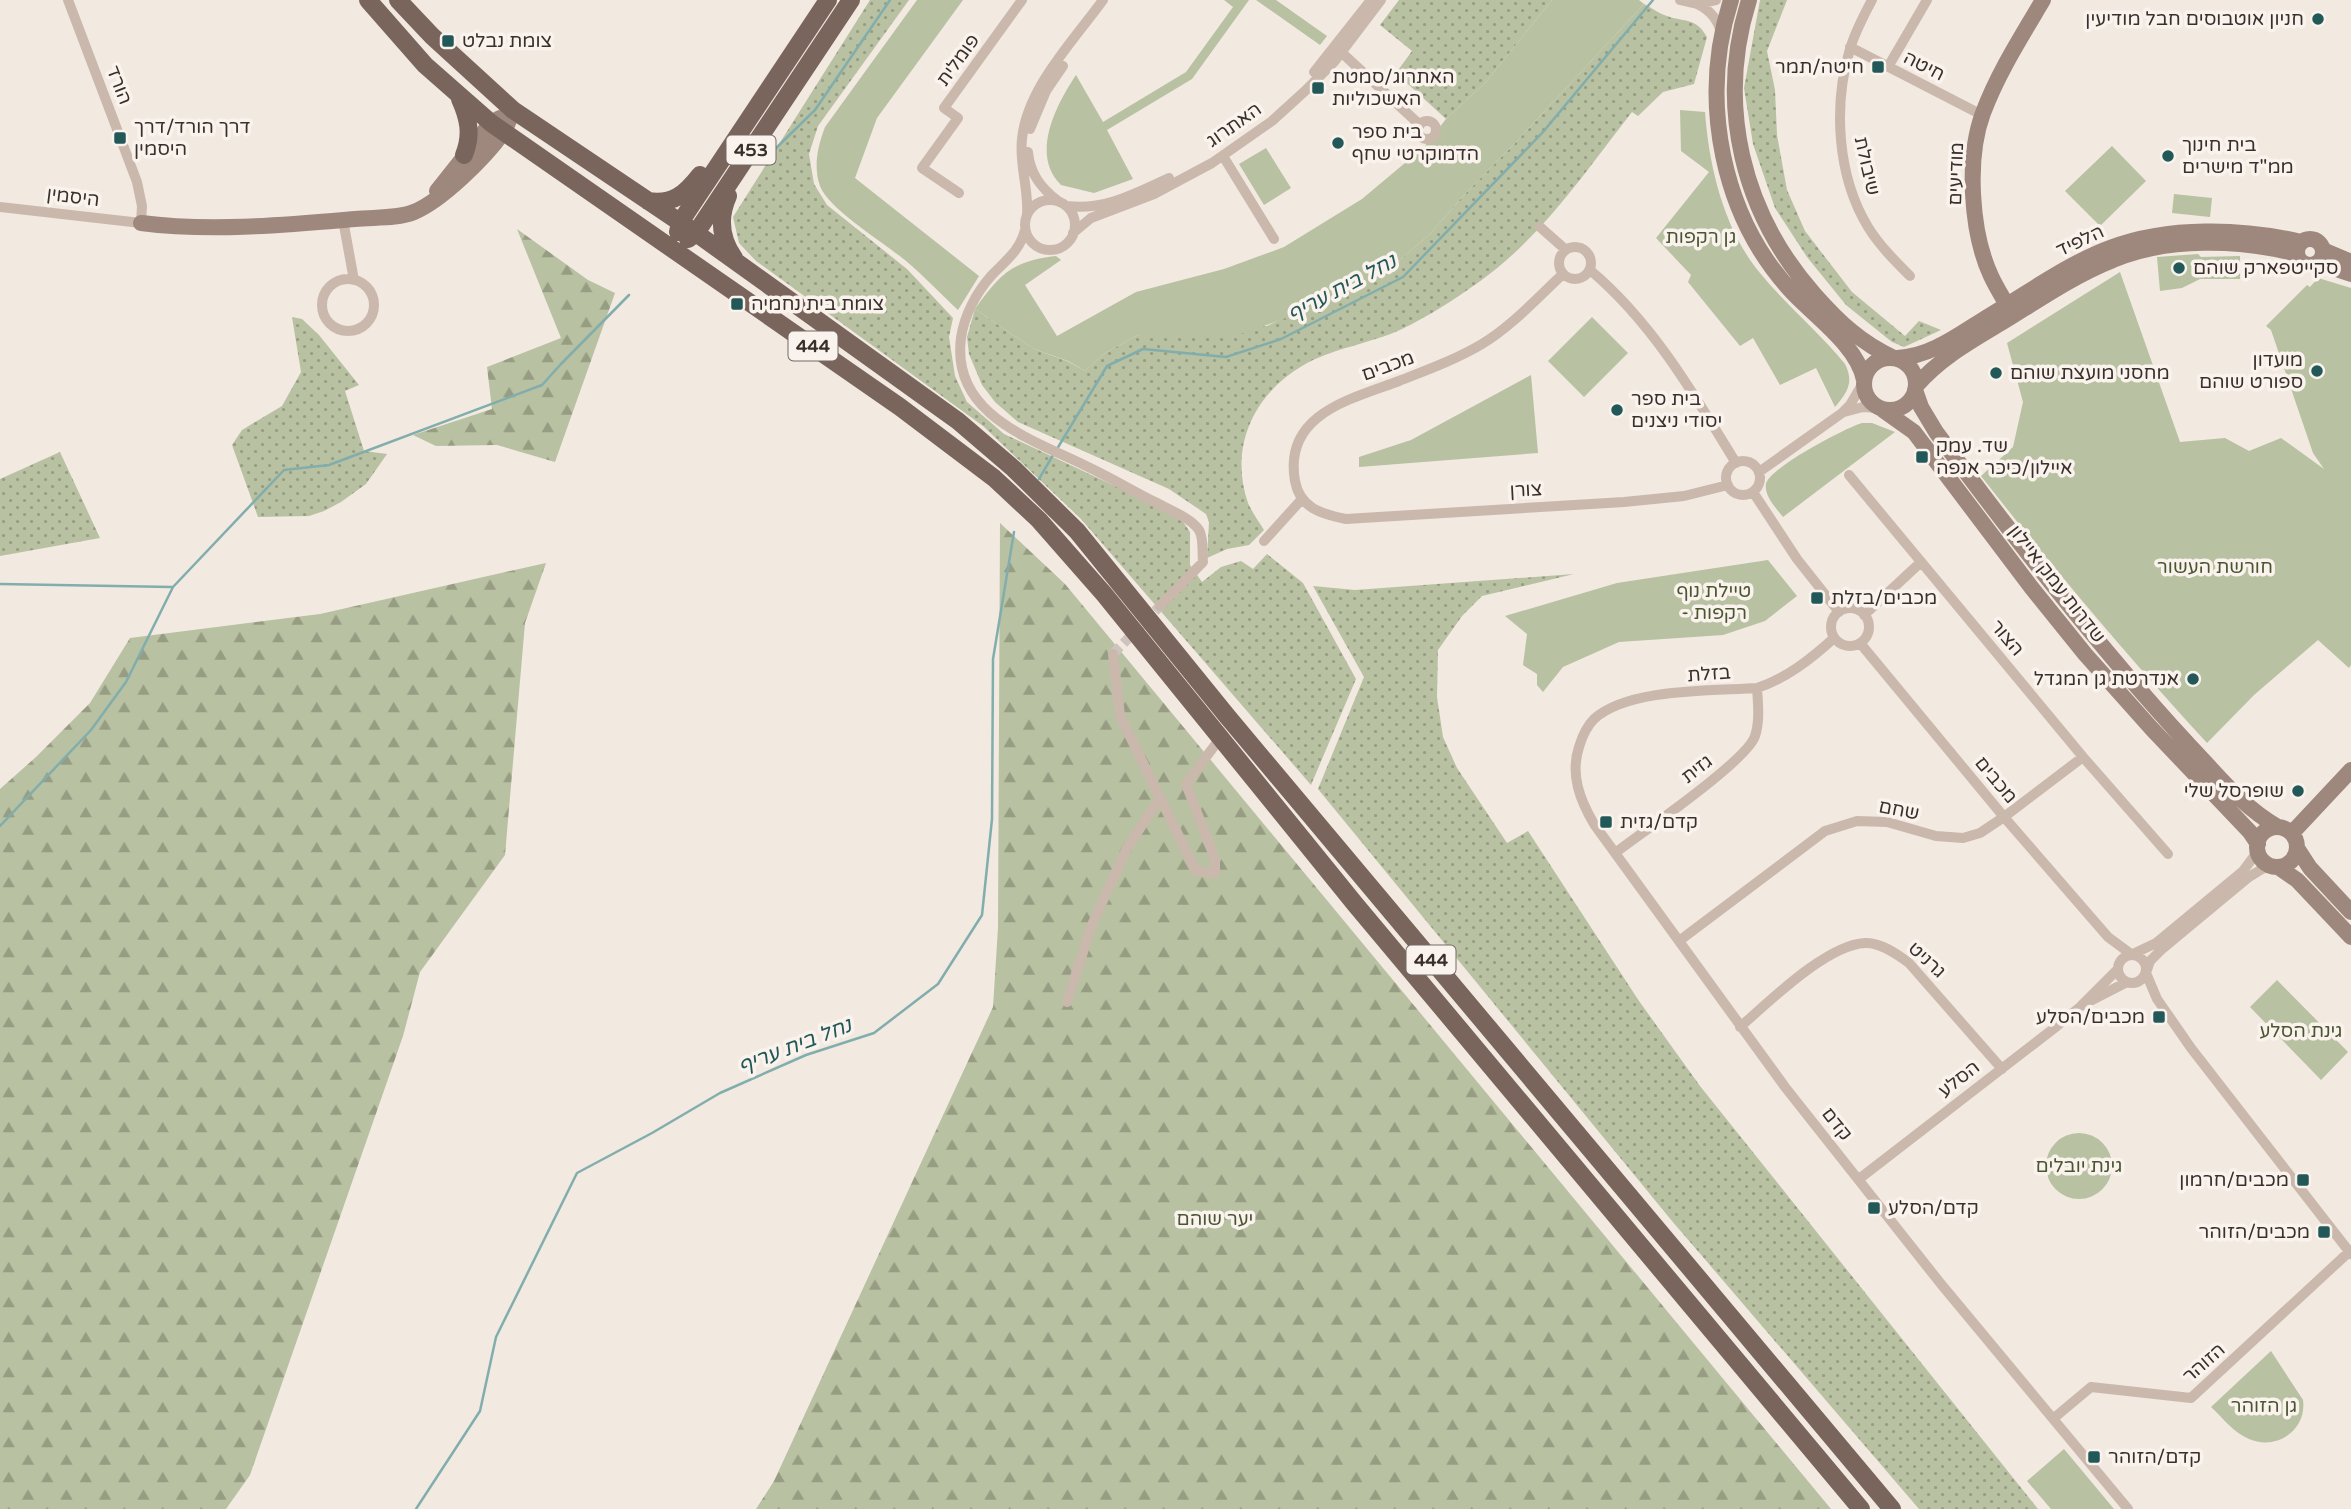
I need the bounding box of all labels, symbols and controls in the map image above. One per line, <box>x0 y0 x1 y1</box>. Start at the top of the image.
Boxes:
place label: חניון אוטבוסים חבל מודיעין <box>2085 8 2304 30</box>
marker: חניון אוטבוסים חבל מודיעין <box>2310 11 2326 27</box>
place label: צומת נבלט <box>462 30 552 52</box>
street label: פומלית <box>932 30 984 90</box>
marker: צומת נבלט <box>440 33 456 49</box>
street label: חיטה <box>1900 46 1948 86</box>
place label: חיטה/תמר <box>1775 56 1864 78</box>
marker: חיטה/תמר <box>1870 59 1886 75</box>
street label: הורד <box>102 63 136 107</box>
place label: האתרוג/סמטת האשכוליות <box>1332 66 1455 110</box>
marker: האתרוג/סמטת האשכוליות <box>1310 80 1326 96</box>
street label: האתרוג <box>1202 98 1266 152</box>
place label: דרך הורד/דרך היסמין <box>134 116 251 160</box>
place label: בית ספר הדמוקרטי שחף <box>1352 121 1479 165</box>
marker: דרך הורד/דרך היסמין <box>112 130 128 146</box>
street label: שיבולת <box>1850 134 1884 198</box>
place label: בית חינוך ממ"ד מישרים <box>2182 134 2294 178</box>
road number: 453 <box>726 135 776 164</box>
marker: בית ספר הדמוקרטי שחף <box>1330 135 1346 151</box>
street label: מודיעים <box>1944 142 1968 206</box>
marker: בית חינוך ממ"ד מישרים <box>2160 148 2176 164</box>
street label: היסמין <box>45 183 101 211</box>
street label: הלפיד <box>2053 220 2107 262</box>
park label: גן רקפות <box>1666 226 1736 248</box>
water label: נחל בית עריף <box>1283 248 1402 327</box>
place label: סקייטפארק שוהם <box>2193 257 2338 279</box>
marker: סקייטפארק שוהם <box>2171 260 2187 276</box>
place label: צומת בית נחמיה <box>751 293 884 315</box>
marker: צומת בית נחמיה <box>729 296 745 312</box>
road number: 444 <box>788 332 838 360</box>
street label: מכבים <box>1359 346 1417 386</box>
place label: מועדון ספורט שוהם <box>2199 349 2303 393</box>
place label: מחסני מועצת שוהם <box>2010 362 2170 384</box>
marker: מועדון ספורט שוהם <box>2309 363 2325 379</box>
marker: מחסני מועצת שוהם <box>1988 365 2004 381</box>
place label: בית ספר יסודי ניצנים <box>1631 388 1722 432</box>
marker: בית ספר יסודי ניצנים <box>1609 402 1625 418</box>
place label: שד. עמק איילון/כיכר אנפה <box>1936 435 2072 479</box>
marker: שד. עמק איילון/כיכר אנפה <box>1914 449 1930 465</box>
street label: צורן <box>1509 478 1543 502</box>
street label: שדרות עמק איילון <box>2004 521 2110 647</box>
park label: חורשת העשור <box>2157 556 2273 578</box>
park label: טיילת נוף - רקפות <box>1677 580 1751 624</box>
place label: מכבים/בזלת <box>1831 587 1937 609</box>
marker: מכבים/בזלת <box>1809 590 1825 606</box>
street label: הצור <box>1986 616 2028 660</box>
street label: בזלת <box>1686 662 1732 686</box>
place label: אנדרטת גן המגדל <box>2034 668 2179 690</box>
marker: אנדרטת גן המגדל <box>2185 671 2201 687</box>
street label: גזית <box>1677 750 1717 788</box>
street label: מכבים <box>1970 752 2022 808</box>
place label: שופרסל שלי <box>2184 780 2284 802</box>
marker: שופרסל שלי <box>2290 783 2306 799</box>
street label: שחם <box>1877 795 1921 825</box>
place label: קדם/גזית <box>1620 811 1698 833</box>
marker: קדם/גזית <box>1598 814 1614 830</box>
street label: גרניט <box>1904 937 1950 983</box>
road number: 444 <box>1406 945 1456 974</box>
place label: מכבים/הסלע <box>2036 1006 2145 1028</box>
marker: מכבים/הסלע <box>2151 1009 2167 1025</box>
water label: נחל בית עריף <box>735 1012 857 1079</box>
park label: גינת הסלע <box>2259 1020 2343 1042</box>
street label: הסלע <box>1934 1056 1984 1102</box>
street label: קדם <box>1817 1103 1857 1145</box>
park label: גינת יובלים <box>2035 1155 2123 1177</box>
place label: מכבים/חרמון <box>2179 1169 2289 1191</box>
marker: מכבים/חרמון <box>2295 1172 2311 1188</box>
place label: קדם/הסלע <box>1888 1197 1979 1219</box>
marker: קדם/הסלע <box>1866 1200 1882 1216</box>
park label: יער שוהם <box>1177 1208 1253 1230</box>
place label: מכבים/הזוהר <box>2199 1221 2310 1243</box>
marker: מכבים/הזוהר <box>2316 1224 2332 1240</box>
street label: הזוהר <box>2178 1339 2230 1387</box>
park label: גן הזוהר <box>2231 1395 2297 1417</box>
place label: קדם/הזוהר <box>2108 1446 2201 1468</box>
marker: קדם/הזוהר <box>2086 1449 2102 1465</box>

